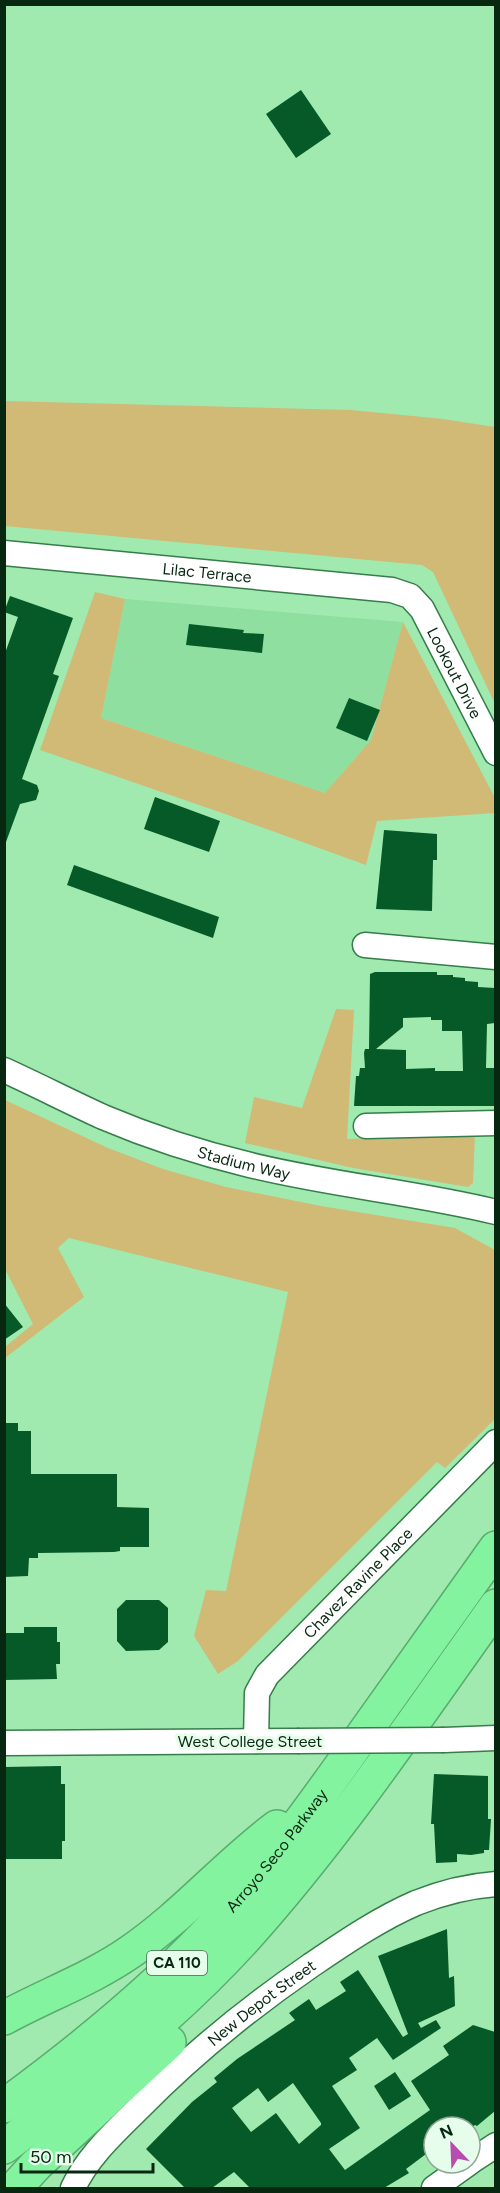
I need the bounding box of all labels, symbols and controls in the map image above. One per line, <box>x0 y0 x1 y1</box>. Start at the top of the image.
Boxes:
street label: Lilac Terrace <box>162 559 253 586</box>
street label: Lookout Drive <box>423 624 486 722</box>
street label: Stadium Way <box>195 1142 293 1183</box>
street label: Chavez Ravine Place <box>299 1523 416 1642</box>
street label: West College Street <box>178 1732 322 1751</box>
street label: Arroyo Seco Parkway <box>222 1785 331 1916</box>
road number: CA 110 <box>147 1951 207 1975</box>
street label: New Depot Street <box>203 1956 319 2050</box>
north arrow <box>422 2115 482 2175</box>
text: N <box>437 2120 456 2143</box>
scale bar <box>21 2136 153 2174</box>
text: 50 m <box>30 2146 72 2168</box>

